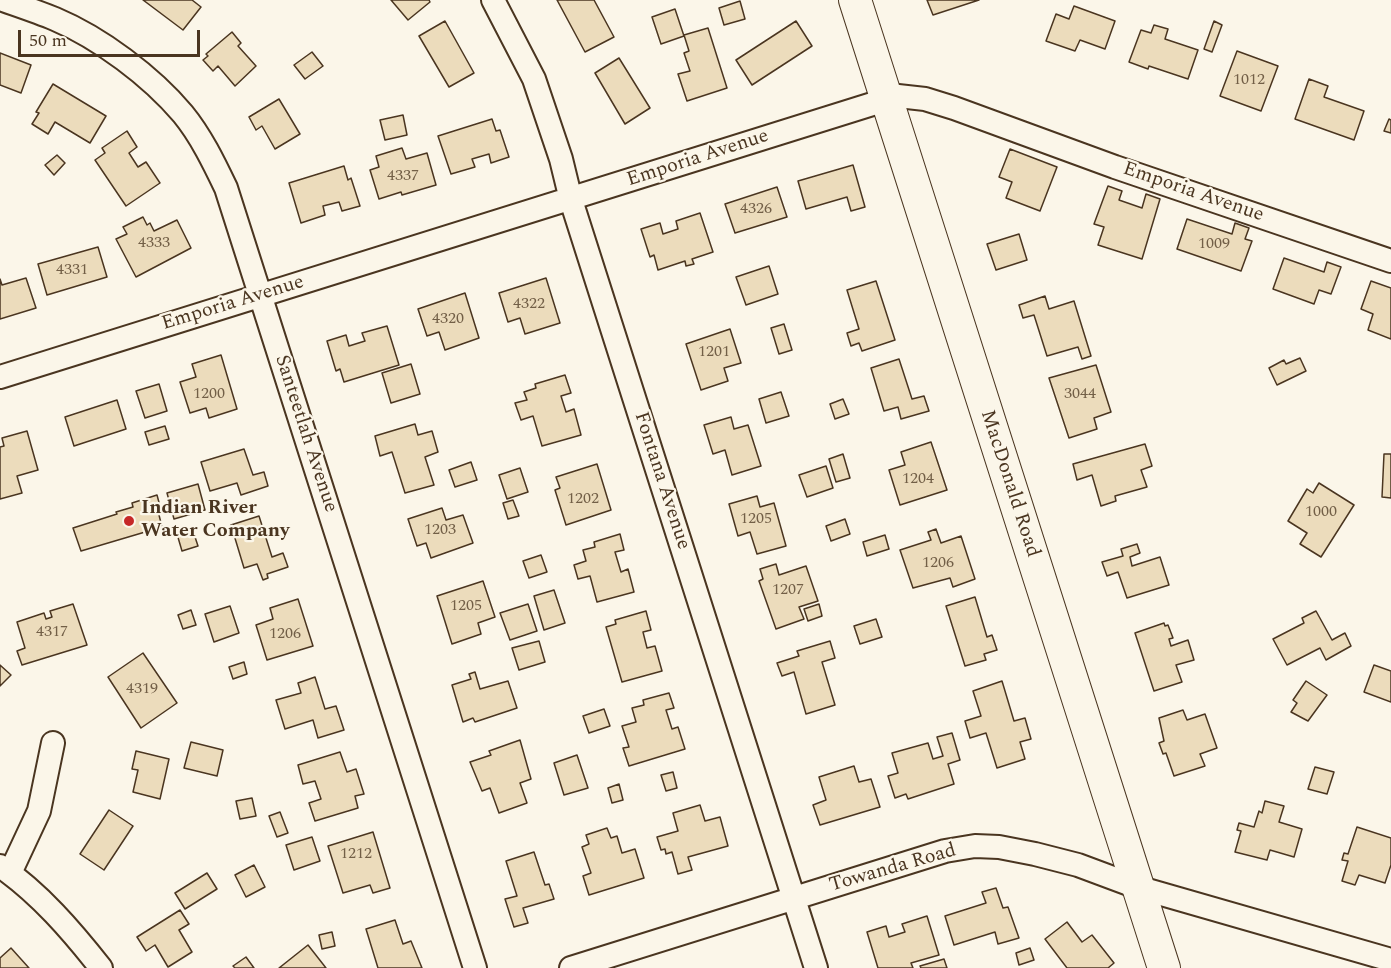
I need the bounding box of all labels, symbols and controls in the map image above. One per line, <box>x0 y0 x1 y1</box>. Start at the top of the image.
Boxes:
scale bar <box>21 18 202 56</box>
text: 50 m <box>29 27 67 54</box>
house number: 1012 <box>1233 71 1265 91</box>
street label: Emporia Avenue <box>624 125 772 193</box>
street label: Emporia Avenue <box>1119 158 1267 228</box>
house number: 4337 <box>387 167 419 187</box>
house number: 4326 <box>740 200 772 220</box>
house number: 4333 <box>138 234 170 254</box>
house number: 1009 <box>1198 235 1230 255</box>
house number: 4331 <box>56 261 88 281</box>
street label: Emporia Avenue <box>159 271 307 337</box>
house number: 4322 <box>513 295 545 315</box>
house number: 4320 <box>432 310 464 330</box>
house number: 1201 <box>698 343 730 363</box>
street label: Santeetlah Avenue <box>268 352 342 516</box>
house number: 1200 <box>193 385 225 405</box>
house number: 3044 <box>1064 385 1096 405</box>
street label: MacDonald Road <box>974 407 1044 561</box>
street label: Fontana Avenue <box>627 409 695 553</box>
house number: 1204 <box>902 470 934 490</box>
house number: 1202 <box>567 490 599 510</box>
place label: Indian River Water Company <box>141 497 290 544</box>
house number: 1000 <box>1305 503 1337 523</box>
house number: 1205 <box>740 510 772 530</box>
marker: Indian River Water Company <box>122 514 136 528</box>
house number: 1203 <box>424 521 456 541</box>
house number: 1206 <box>922 554 954 574</box>
house number: 1207 <box>772 581 804 601</box>
house number: 1205 <box>450 597 482 617</box>
house number: 4317 <box>36 623 68 643</box>
house number: 1206 <box>269 625 301 645</box>
house number: 4319 <box>126 680 158 700</box>
street label: Towanda Road <box>827 839 959 899</box>
house number: 1212 <box>340 845 372 865</box>

